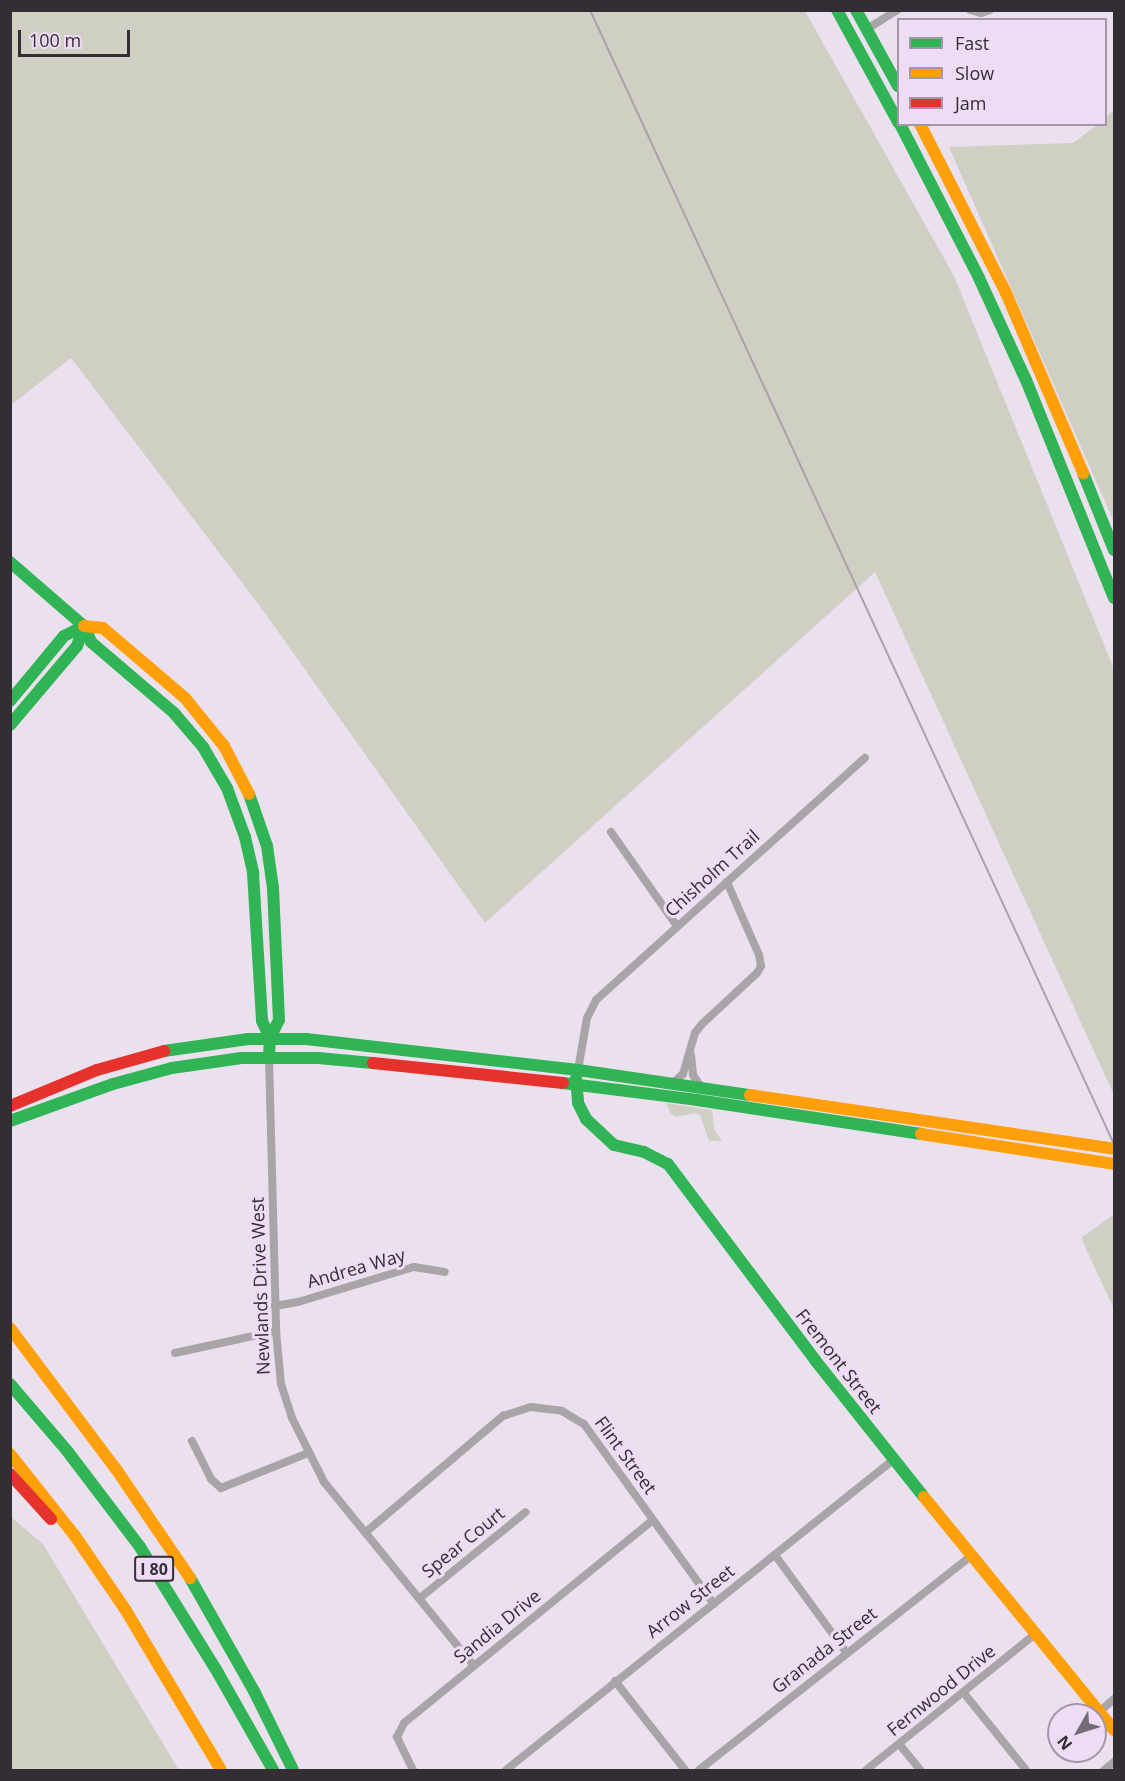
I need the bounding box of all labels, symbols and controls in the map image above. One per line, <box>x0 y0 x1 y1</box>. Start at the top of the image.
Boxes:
scale bar <box>21 18 134 56</box>
legend <box>897 18 1107 126</box>
text: 100 m <box>29 28 81 52</box>
text: Fast <box>955 31 989 55</box>
text: Slow <box>955 61 994 85</box>
text: Jam <box>955 91 987 115</box>
street label: Chisholm Trail <box>660 825 764 921</box>
street label: Newlands Drive West <box>246 1197 274 1375</box>
street label: Andrea Way <box>304 1244 408 1292</box>
street label: Fremont Street <box>792 1304 886 1418</box>
street label: Flint Street <box>591 1412 661 1498</box>
street label: Spear Court <box>417 1502 509 1582</box>
road number: I 80 <box>133 1556 175 1582</box>
street label: Arrow Street <box>642 1560 738 1642</box>
street label: Sandia Drive <box>449 1585 545 1667</box>
street label: Granada Street <box>767 1602 881 1698</box>
street label: Fernwood Drive <box>882 1640 1000 1740</box>
north arrow <box>1047 1703 1107 1763</box>
text: N <box>1052 1731 1077 1755</box>

